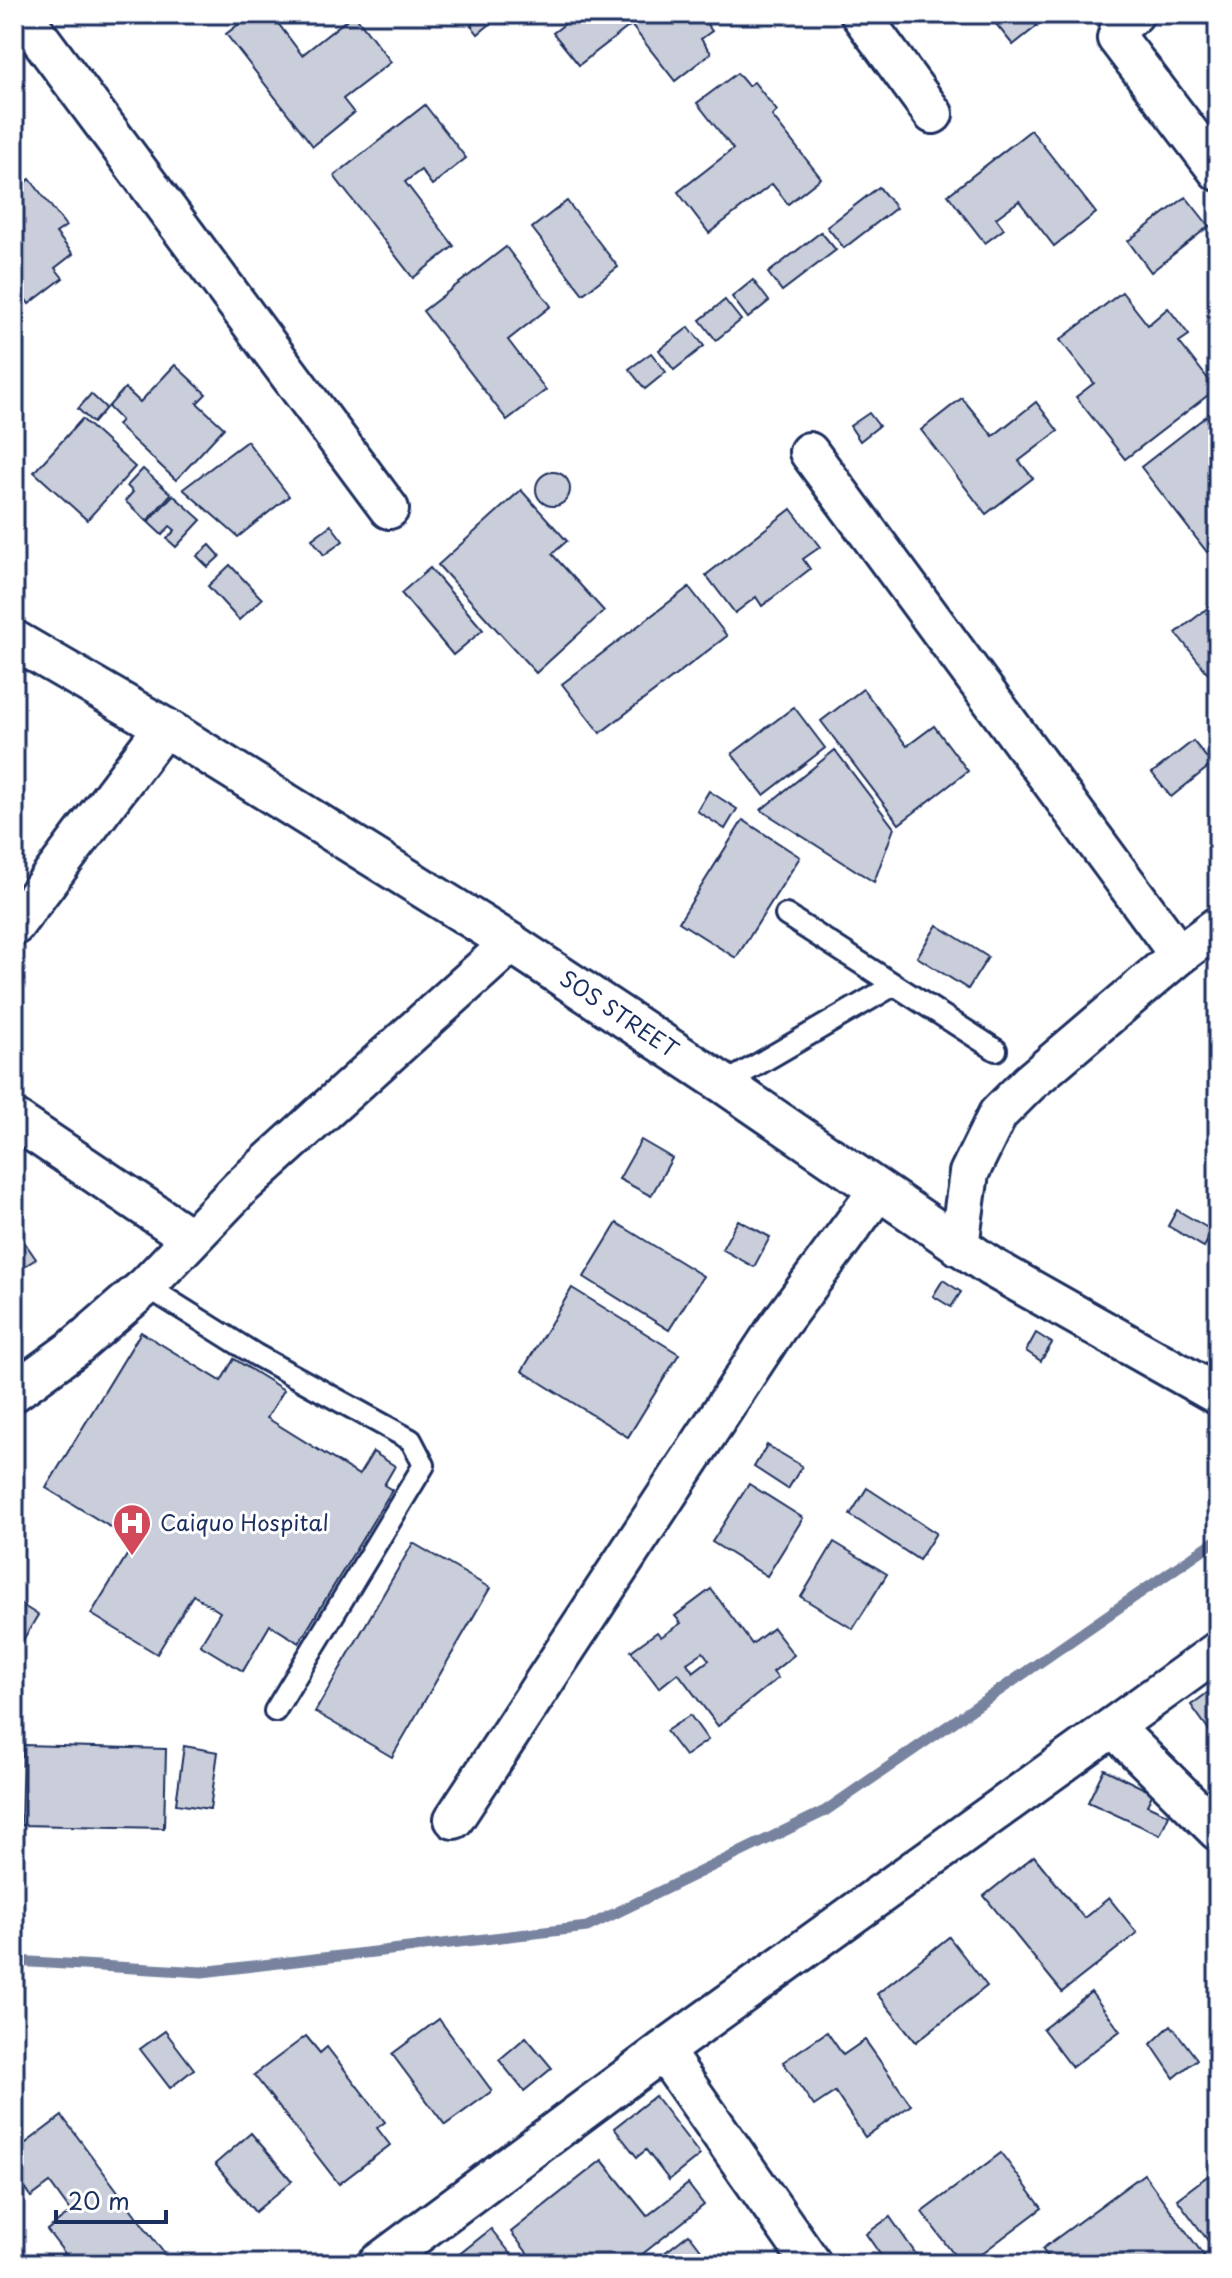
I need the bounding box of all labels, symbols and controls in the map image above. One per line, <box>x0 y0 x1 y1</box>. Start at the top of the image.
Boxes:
street label: SOS STREET <box>554 961 686 1065</box>
hospital icon: Caiquo Hospital <box>111 1502 153 1557</box>
place label: Caiquo Hospital <box>160 1505 329 1538</box>
scale bar <box>56 2174 166 2224</box>
text: 20 m <box>68 2182 130 2218</box>

